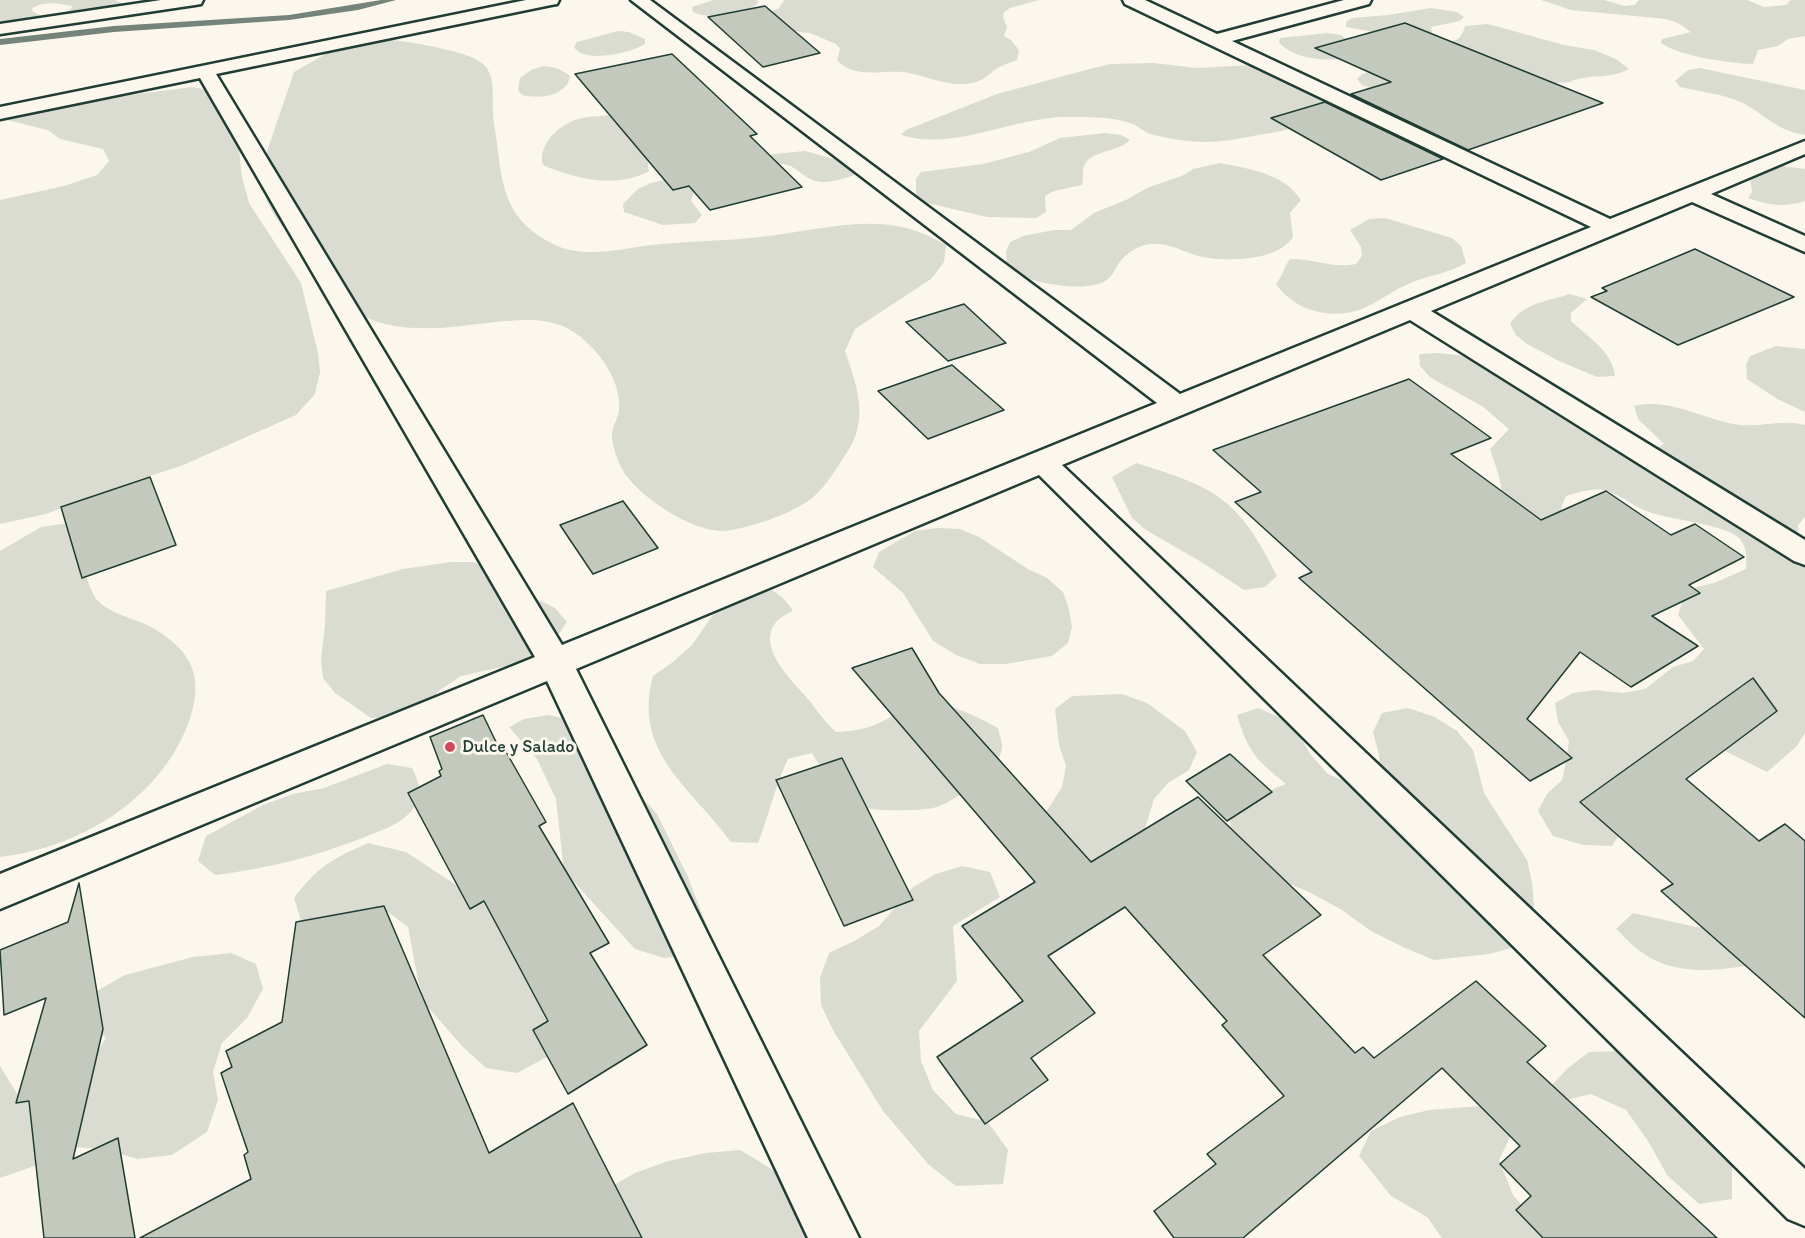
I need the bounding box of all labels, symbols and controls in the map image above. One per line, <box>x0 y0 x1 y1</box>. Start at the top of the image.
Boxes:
place label: Dulce y Salado <box>462 736 574 758</box>
marker: Dulce y Salado <box>443 740 457 754</box>

